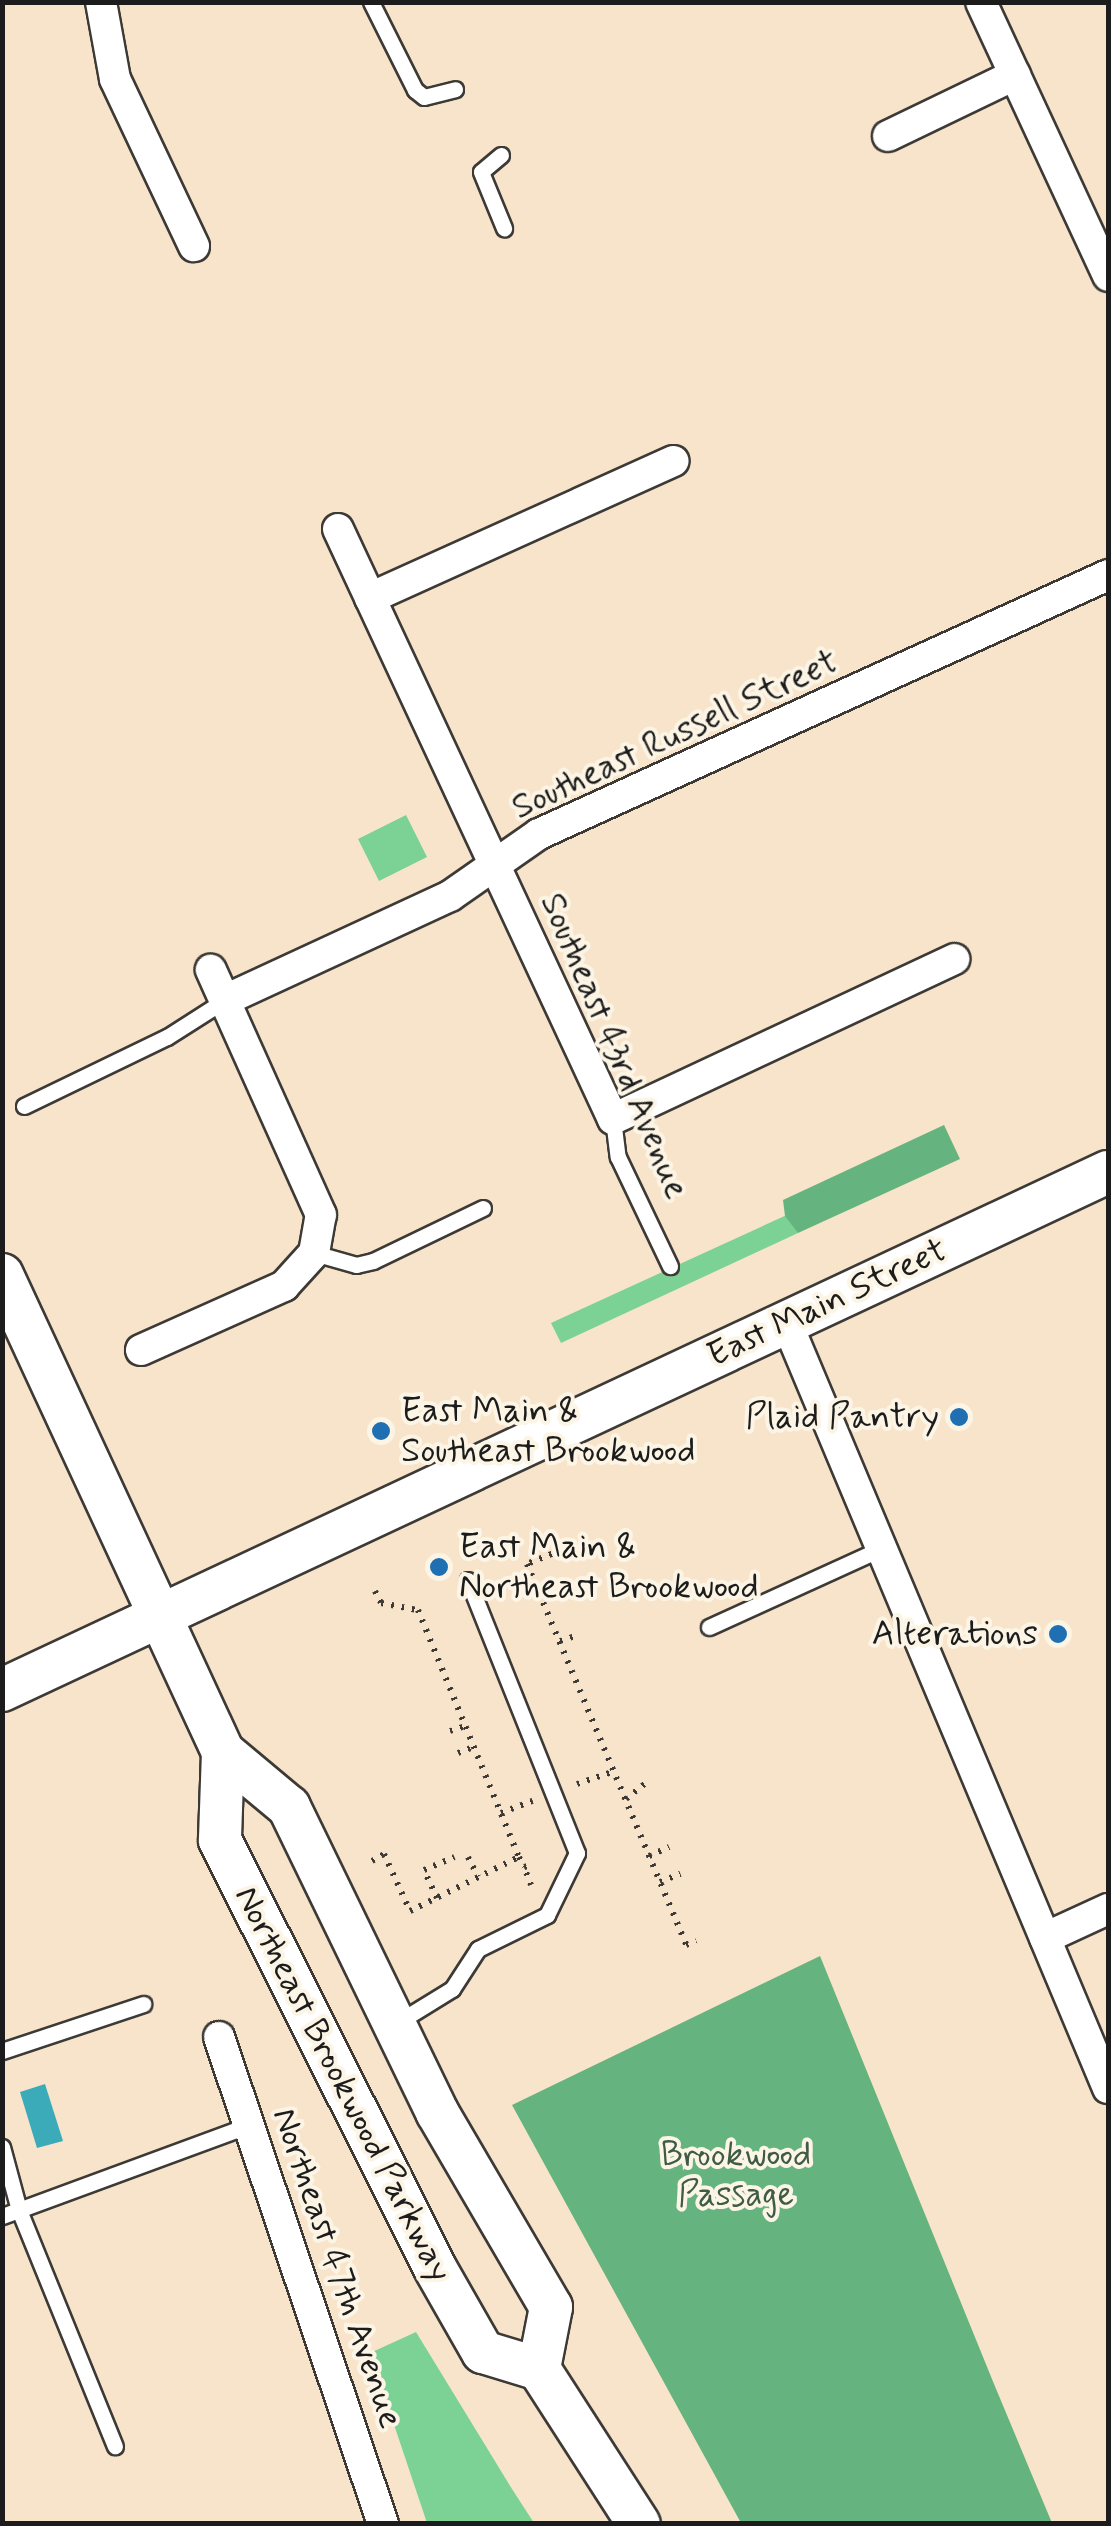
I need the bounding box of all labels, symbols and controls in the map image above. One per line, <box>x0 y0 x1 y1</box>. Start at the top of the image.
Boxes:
street label: Southeast Russell Street <box>506 641 844 829</box>
street label: Southeast 43rd Avenue <box>530 886 698 1206</box>
street label: East Main Street <box>701 1230 953 1376</box>
place label: East Main & Southeast Brookwood <box>401 1390 696 1472</box>
place label: Plaid Pantry <box>749 1396 939 1438</box>
marker: Plaid Pantry <box>948 1406 970 1428</box>
marker: East Main & Southeast Brookwood <box>370 1420 392 1442</box>
place label: East Main & Northeast Brookwood <box>459 1526 759 1608</box>
marker: East Main & Northeast Brookwood <box>428 1556 450 1578</box>
place label: Alterations <box>872 1613 1038 1655</box>
marker: Alterations <box>1047 1623 1069 1645</box>
street label: Northeast Brookwood Parkway <box>225 1879 461 2289</box>
street label: Northeast 47th Avenue <box>262 2102 412 2434</box>
park label: Brookwood Passage <box>661 2134 811 2216</box>

